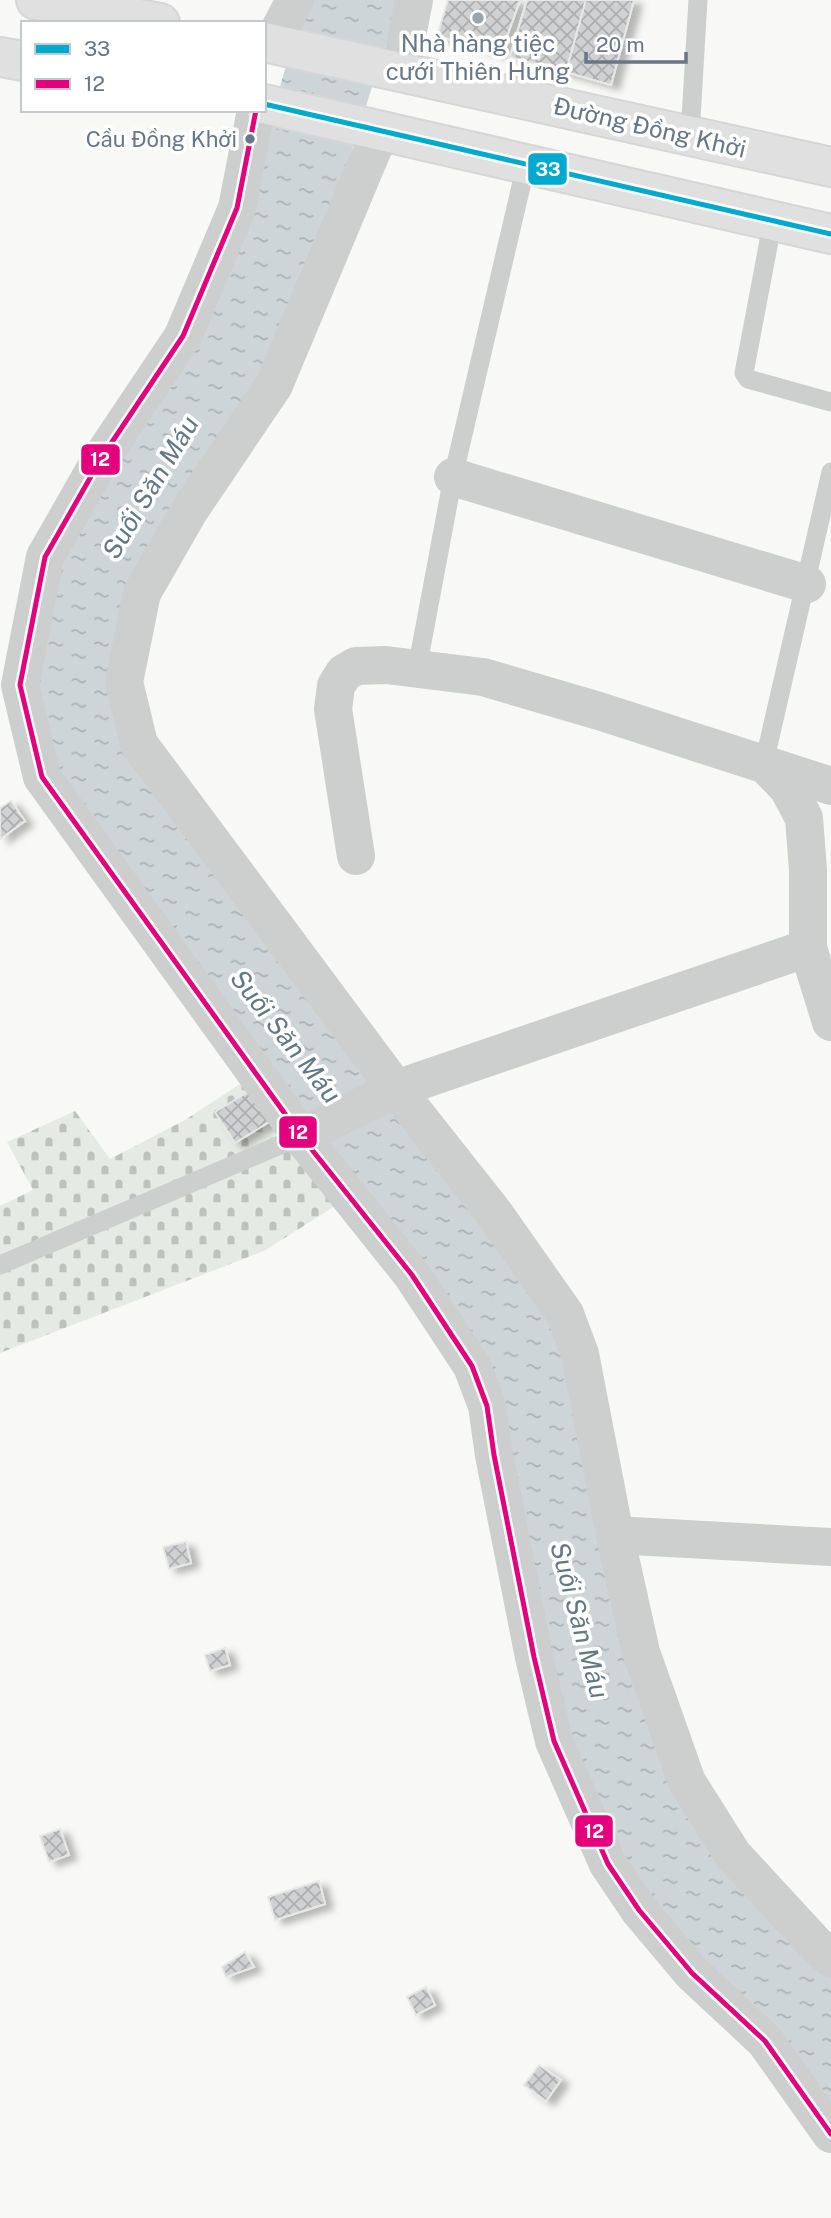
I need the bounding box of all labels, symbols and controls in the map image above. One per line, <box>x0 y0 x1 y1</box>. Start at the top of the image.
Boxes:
marker: Nhà hàng tiệc cưới Thiên Hưng <box>470 10 486 26</box>
legend <box>21 21 266 112</box>
scale bar <box>586 21 686 65</box>
place label: Nhà hàng tiệc cưới Thiên Hưng <box>386 29 570 85</box>
text: 20 m <box>596 32 645 57</box>
text: 33 <box>84 36 110 61</box>
text: 12 <box>84 71 105 96</box>
street label: Đường Đồng Khởi <box>551 91 749 163</box>
place label: Cầu Đồng Khởi <box>86 126 237 152</box>
marker: Cầu Đồng Khởi <box>243 132 257 146</box>
line badge: 33 <box>527 152 568 186</box>
text: 33 <box>535 158 561 180</box>
water label: Suối Săn Máu <box>95 410 205 564</box>
line badge: 12 <box>80 443 121 476</box>
text: 12 <box>90 448 110 470</box>
water label: Suối Săn Máu <box>224 963 348 1109</box>
line badge: 12 <box>278 1115 318 1149</box>
text: 12 <box>288 1121 308 1143</box>
water label: Suối Săn Máu <box>544 1538 616 1702</box>
line badge: 12 <box>574 1814 614 1848</box>
text: 12 <box>584 1820 604 1842</box>

